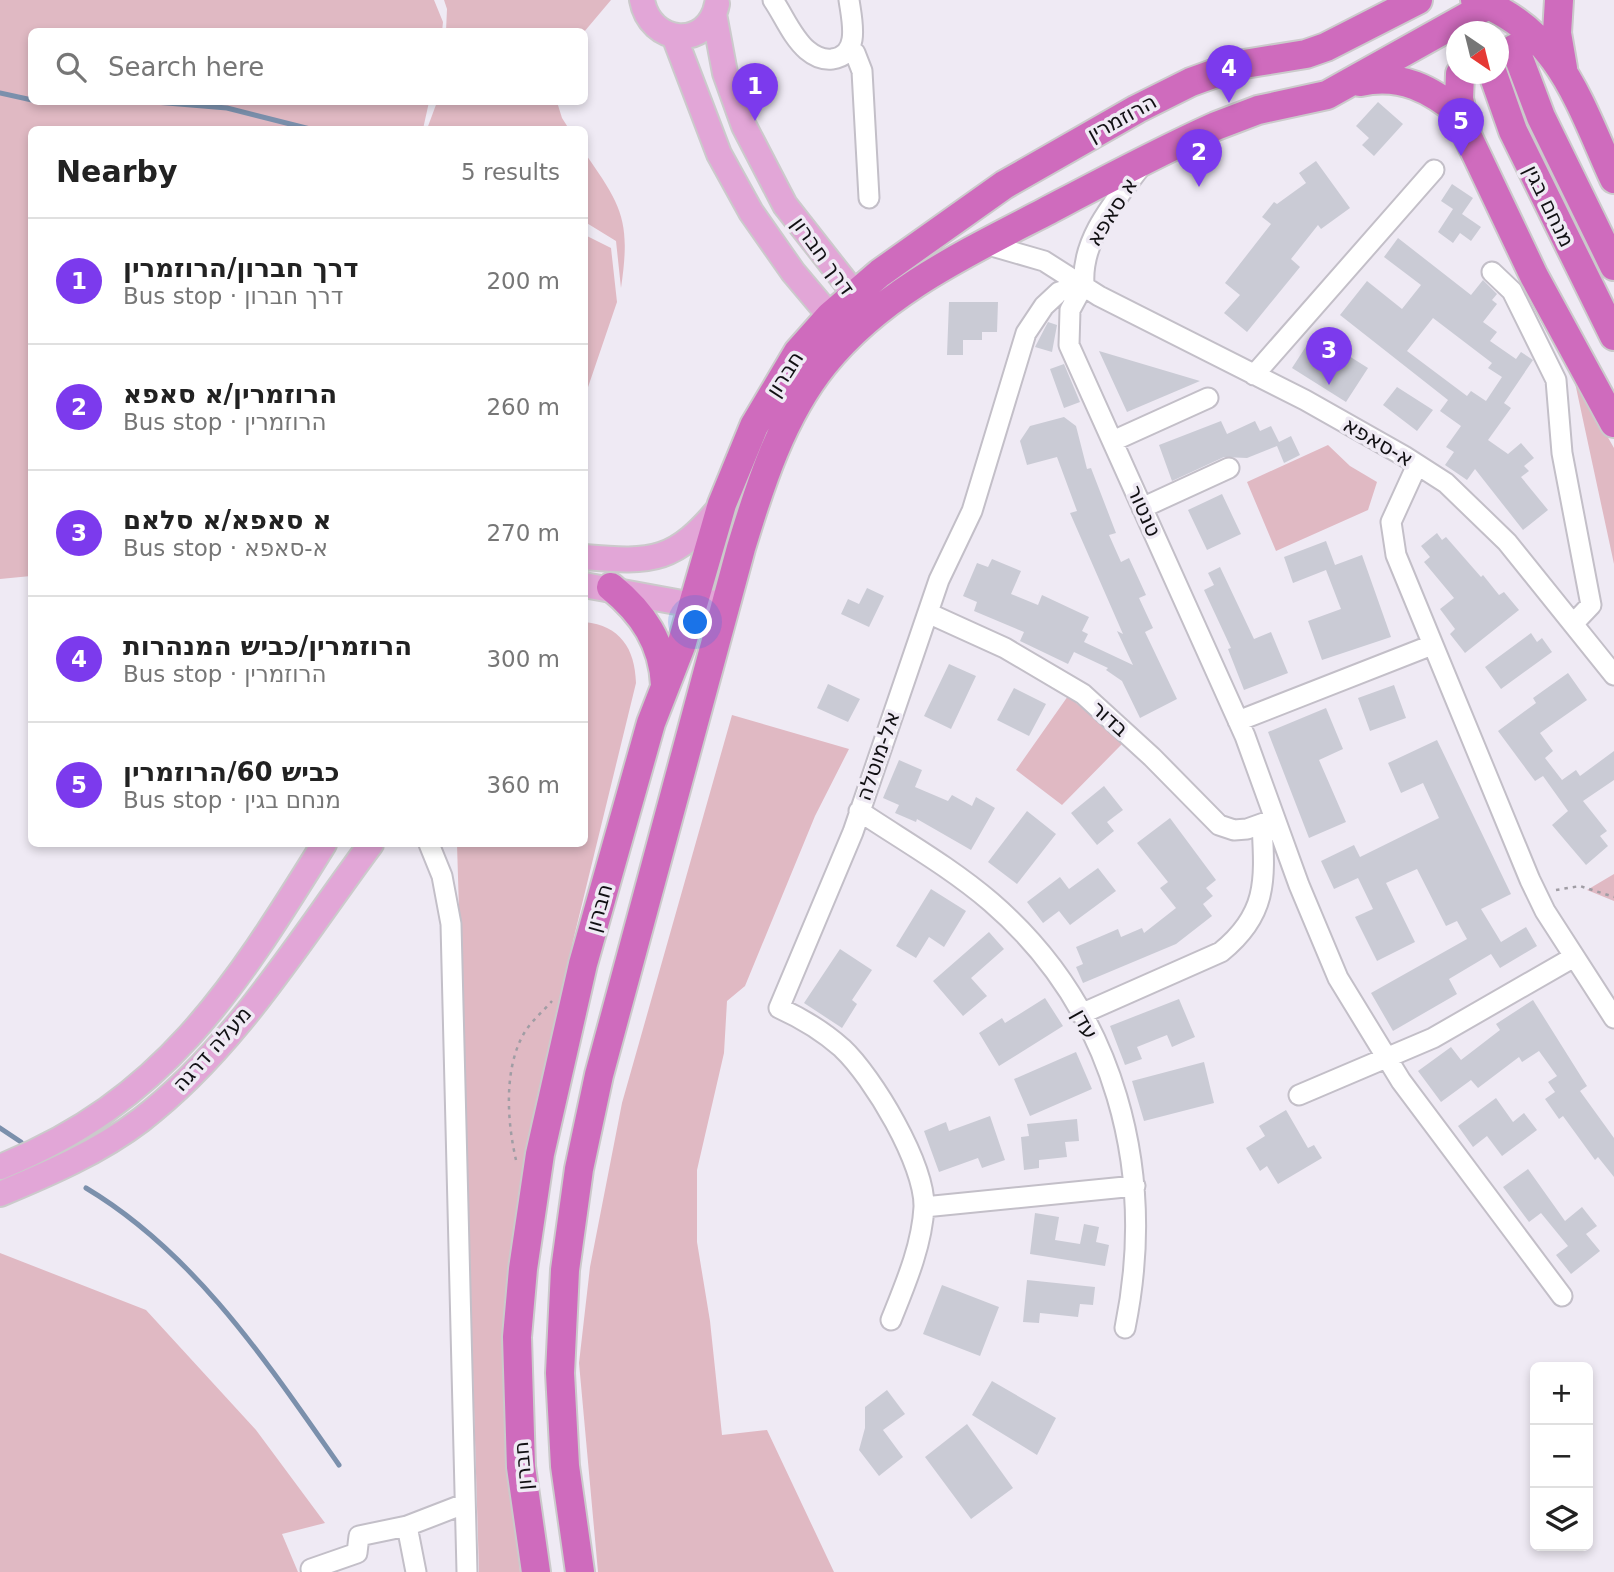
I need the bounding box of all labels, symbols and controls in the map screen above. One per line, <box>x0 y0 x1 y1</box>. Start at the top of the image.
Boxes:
north arrow <box>1446 21 1509 84</box>
search box <box>28 28 588 105</box>
pin: 4 <box>1206 45 1252 103</box>
icon: search <box>52 48 90 86</box>
text: Search here <box>108 52 264 82</box>
pin: 1 <box>732 63 778 121</box>
street label: הרוזמרין <box>1083 89 1161 147</box>
pin: 5 <box>1438 98 1484 156</box>
pin: 2 <box>1176 129 1222 187</box>
text: Nearby <box>56 154 178 189</box>
text: 5 results <box>461 159 560 185</box>
street label: מנחם בגין <box>1519 161 1579 251</box>
street label: א סאפא <box>1082 174 1142 250</box>
street label: דרך חברון <box>787 212 859 300</box>
text: דרך חברון/הרוזמרין <box>123 253 359 283</box>
text: 1 <box>71 268 87 294</box>
text: 200 m <box>486 268 560 294</box>
text: Bus stop · דרך חברון <box>123 283 343 309</box>
pin: 3 <box>1306 327 1352 385</box>
street label: חברון <box>762 347 808 401</box>
text: הרוזמרין/א סאפא <box>123 379 337 409</box>
text: 2 <box>71 394 87 420</box>
text: 260 m <box>486 394 560 420</box>
text: Bus stop · הרוזמרין <box>123 409 327 435</box>
street label: א-סאפא <box>1339 412 1417 472</box>
street label: טנטור <box>1122 482 1166 540</box>
text: א סאפא/א סלאם <box>123 505 332 535</box>
text: 3 <box>71 520 87 546</box>
text: 270 m <box>486 520 560 546</box>
text: Bus stop · א-סאפא <box>123 535 328 561</box>
your location <box>678 605 712 639</box>
text: הרוזמרין/כביש המנהרות <box>123 631 412 661</box>
text: 4 <box>71 646 87 672</box>
text: 300 m <box>486 646 560 672</box>
text: Bus stop · הרוזמרין <box>123 661 327 687</box>
street label: בדור <box>1087 696 1133 742</box>
street label: אל-מוטלה <box>852 708 904 804</box>
text: כביש 60/הרוזמרין <box>123 757 340 787</box>
text: 5 <box>71 772 87 798</box>
text: 360 m <box>486 772 560 798</box>
text: Bus stop · מנחם בגין <box>123 787 341 813</box>
street label: חברון <box>581 881 617 935</box>
street label: מעלה דרגה <box>168 1002 256 1096</box>
street label: עדן <box>1067 1005 1103 1043</box>
map controls <box>1530 1362 1593 1551</box>
button: + <box>1530 1362 1593 1425</box>
button: − <box>1530 1425 1593 1488</box>
street label: חברון <box>509 1440 537 1492</box>
button: layers <box>1530 1488 1593 1551</box>

